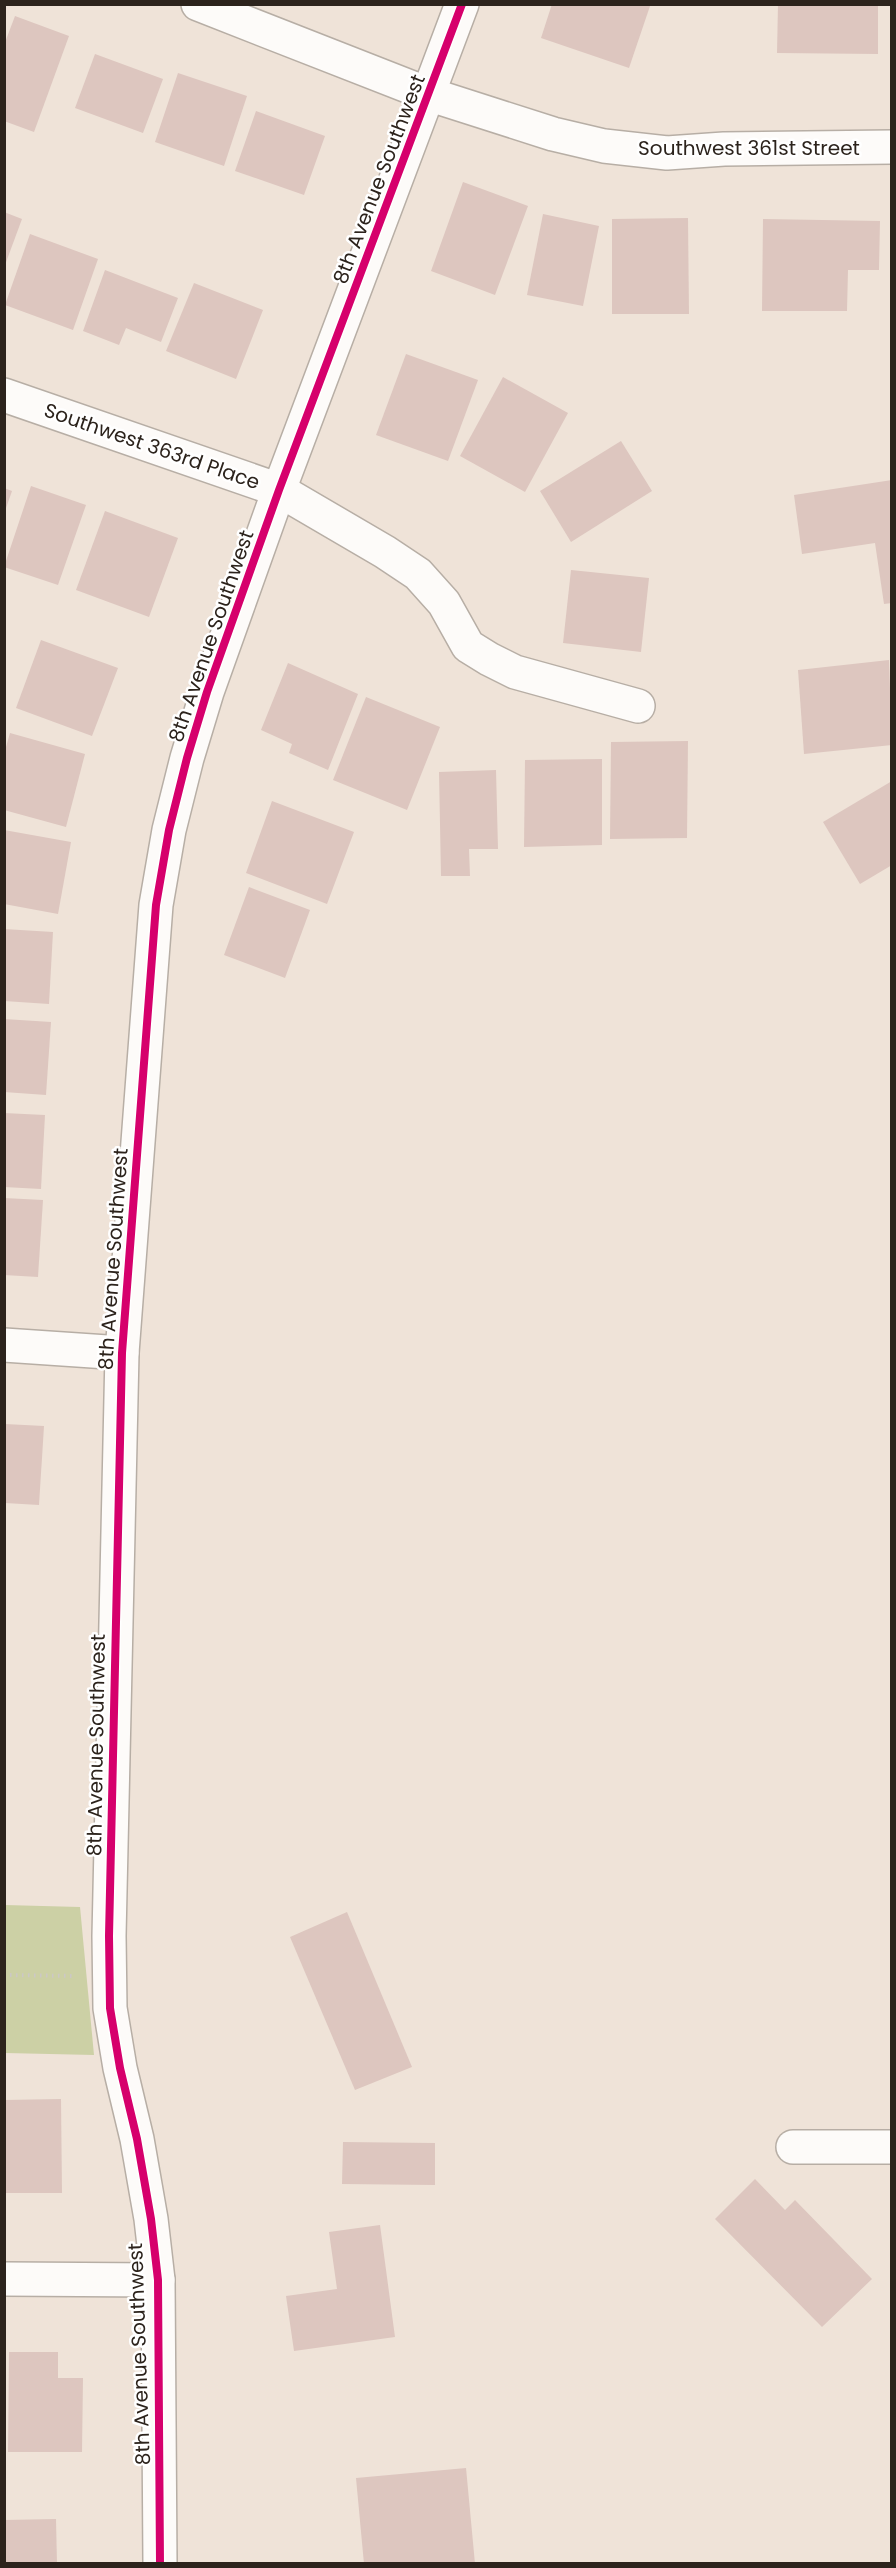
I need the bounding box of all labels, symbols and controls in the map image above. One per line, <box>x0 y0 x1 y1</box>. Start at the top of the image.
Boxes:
street label: 8th Avenue Southwest <box>326 70 432 288</box>
street label: Southwest 361st Street <box>638 134 860 162</box>
street label: Southwest 363rd Place <box>40 396 264 496</box>
street label: 8th Avenue Southwest <box>162 526 260 746</box>
street label: 8th Avenue Southwest <box>91 1147 135 1371</box>
street label: 8th Avenue Southwest <box>80 1634 112 1856</box>
street label: 8th Avenue Southwest <box>121 2242 157 2466</box>

